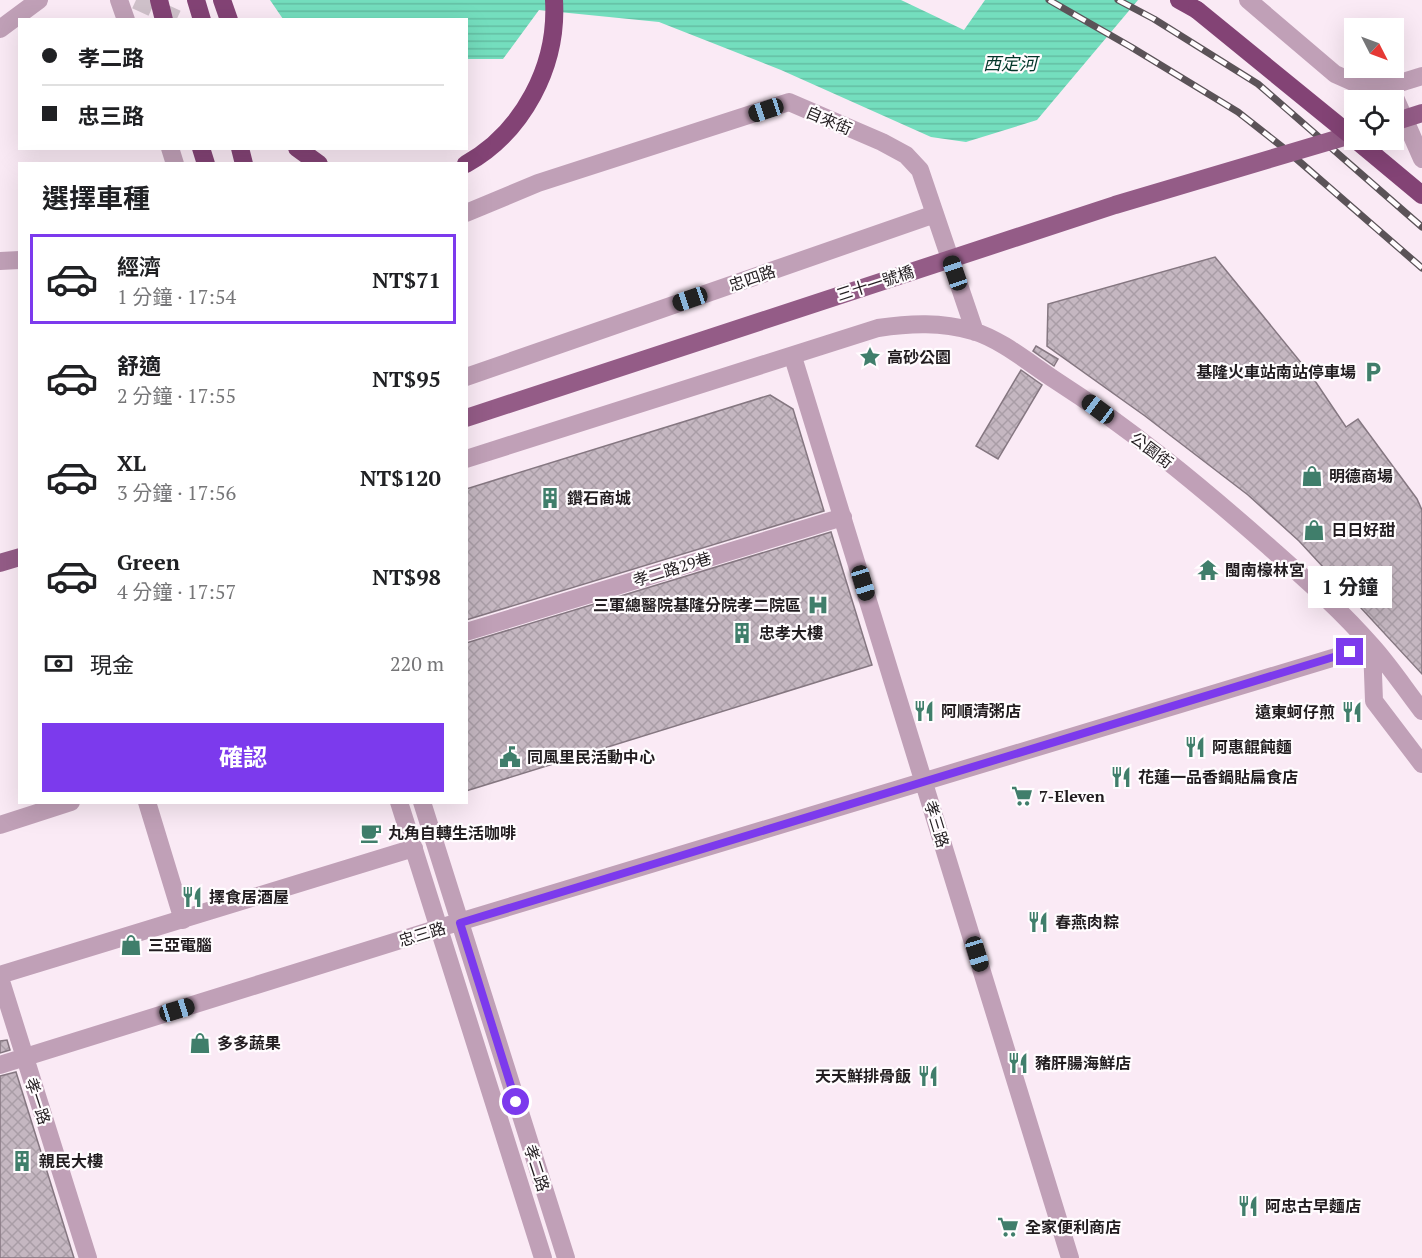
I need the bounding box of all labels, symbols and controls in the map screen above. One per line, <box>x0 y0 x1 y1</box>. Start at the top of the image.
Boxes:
north arrow <box>1344 18 1404 78</box>
map controls <box>1344 18 1404 150</box>
text: 孝二路 <box>78 43 144 72</box>
water label: 西定河 <box>983 51 1040 75</box>
button: locate <box>1344 90 1404 150</box>
car <box>746 96 786 124</box>
street label: 自來街 <box>803 100 855 140</box>
text: 忠三路 <box>78 101 144 130</box>
text: 選擇車種 <box>42 180 150 216</box>
icon: car <box>45 252 99 306</box>
text: 經濟 <box>117 252 161 281</box>
car <box>941 253 969 293</box>
street label: 忠四路 <box>726 260 778 296</box>
street label: 三十一號橋 <box>834 260 916 306</box>
text: NT$71 <box>372 265 441 294</box>
text: 1 分鐘 · 17:54 <box>117 283 236 310</box>
car <box>670 285 710 313</box>
place icon: 高砂公園 <box>858 345 882 369</box>
place label: 高砂公園 <box>887 346 951 368</box>
icon: car <box>45 351 99 405</box>
text: 舒適 <box>117 351 161 380</box>
parking icon: 基隆火車站南站停車場 <box>1361 360 1385 384</box>
place label: 基隆火車站南站停車場 <box>1196 361 1356 383</box>
text: NT$95 <box>372 364 441 393</box>
text: 2 分鐘 · 17:55 <box>117 382 236 409</box>
car <box>1078 391 1118 427</box>
street label: 公園街 <box>1126 427 1178 473</box>
text: XL <box>117 448 146 477</box>
icon: car <box>45 450 99 504</box>
text: NT$120 <box>360 463 441 492</box>
shop icon: 明德商場 <box>1300 464 1324 488</box>
place label: 明德商場 <box>1329 465 1393 487</box>
text: 3 分鐘 · 17:56 <box>117 479 236 506</box>
building icon: 鑽石商城 <box>538 486 562 510</box>
place label: 鑽石商城 <box>567 487 631 509</box>
shop icon: 日日好甜 <box>1302 518 1326 542</box>
place label: 日日好甜 <box>1331 519 1395 541</box>
text: Green <box>117 547 180 576</box>
street label: 孝二路29巷 <box>630 547 714 591</box>
icon: car <box>45 549 99 603</box>
temple icon: 閩南檺林宮 <box>1196 558 1220 582</box>
place label: 閩南檺林宮 <box>1225 559 1305 581</box>
text: NT$98 <box>372 562 441 591</box>
car <box>849 563 877 603</box>
callout: 1 分鐘 <box>1308 565 1392 607</box>
text: 1 分鐘 <box>1322 573 1378 600</box>
text: 4 分鐘 · 17:57 <box>117 578 236 605</box>
hospital icon: 三軍總醫院基隆分院孝二院區 <box>806 593 830 617</box>
place label: 三軍總醫院基隆分院孝二院區 <box>593 594 801 616</box>
building icon: 忠孝大樓 <box>730 621 754 645</box>
place label: 忠孝大樓 <box>759 622 823 644</box>
route end <box>1336 638 1363 665</box>
icon: cash <box>42 647 75 680</box>
text: 現金 <box>90 650 134 679</box>
text: 220 m <box>390 650 444 677</box>
restaurant icon: 阿順清粥店 <box>912 699 936 723</box>
place label: 阿順清粥店 <box>941 700 1021 722</box>
restaurant icon: 遠東蚵仔煎 <box>1340 700 1364 724</box>
place label: 遠東蚵仔煎 <box>1255 701 1335 723</box>
button: 確認 <box>42 723 444 792</box>
restaurant icon: 阿惠餛飩麵 <box>1183 735 1207 759</box>
place label: 阿惠餛飩麵 <box>1212 736 1292 758</box>
public building icon: 同風里民活動中心 <box>498 745 522 769</box>
place label: 同風里民活動中心 <box>527 746 655 768</box>
restaurant icon: 花蓮一品香鍋貼扁食店 <box>1109 765 1133 789</box>
place label: 花蓮一品香鍋貼扁食店 <box>1138 766 1298 788</box>
supermarket icon: 7-Eleven <box>1010 784 1034 808</box>
place label: 7-Eleven <box>1039 785 1106 807</box>
street label: 孝三路 <box>919 798 955 850</box>
cafe icon: 丸角自轉生活咖啡 <box>359 821 383 845</box>
place label: 丸角自轉生活咖啡 <box>388 822 516 844</box>
restaurant icon: 擇食居酒屋 <box>180 885 204 909</box>
place label: 擇食居酒屋 <box>209 886 289 908</box>
restaurant icon: 春燕肉粽 <box>1026 910 1050 934</box>
place label: 春燕肉粽 <box>1055 911 1119 933</box>
street label: 忠三路 <box>396 916 448 952</box>
shop icon: 三亞電腦 <box>119 933 143 957</box>
place label: 三亞電腦 <box>148 934 212 956</box>
car <box>963 934 991 974</box>
car <box>157 996 197 1024</box>
shop icon: 多多蔬果 <box>188 1031 212 1055</box>
place label: 多多蔬果 <box>217 1032 281 1054</box>
restaurant icon: 豬肝腸海鮮店 <box>1006 1051 1030 1075</box>
place label: 豬肝腸海鮮店 <box>1035 1052 1131 1074</box>
restaurant icon: 天天鮮排骨飯 <box>916 1064 940 1088</box>
place label: 天天鮮排骨飯 <box>815 1065 911 1087</box>
street label: 孝一路 <box>20 1075 56 1127</box>
route start <box>502 1088 529 1115</box>
street label: 孝二路 <box>519 1142 555 1194</box>
building icon: 親民大樓 <box>10 1149 34 1173</box>
place label: 親民大樓 <box>39 1150 103 1172</box>
restaurant icon: 阿忠古早麵店 <box>1236 1194 1260 1218</box>
place label: 阿忠古早麵店 <box>1265 1195 1361 1217</box>
supermarket icon: 全家便利商店 <box>996 1215 1020 1239</box>
place label: 全家便利商店 <box>1025 1216 1121 1238</box>

